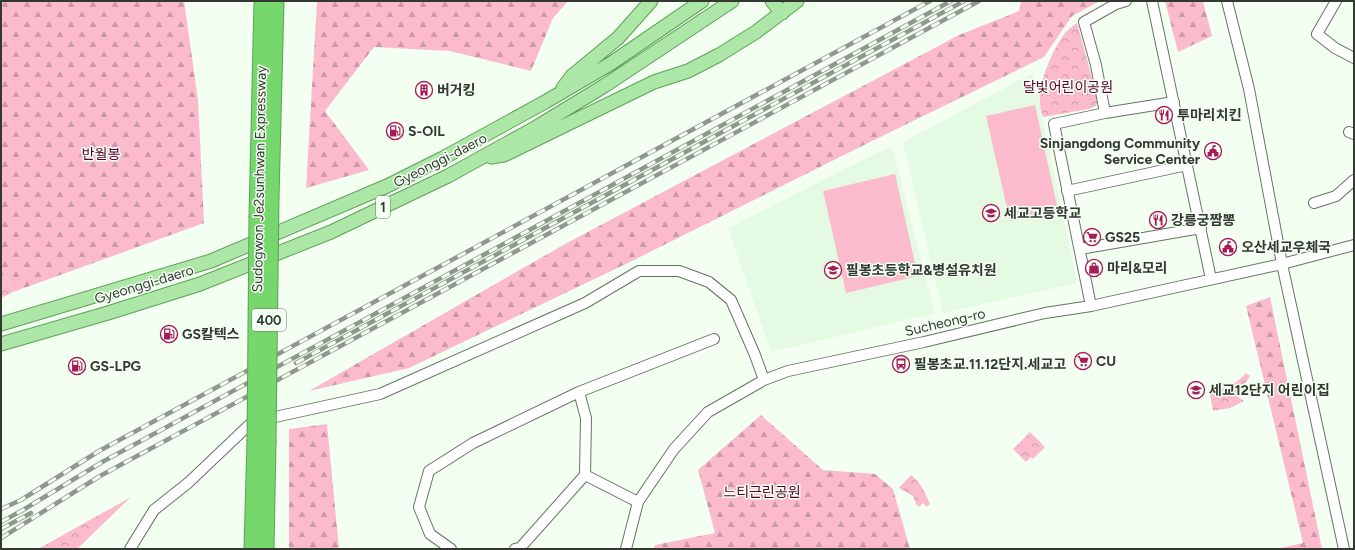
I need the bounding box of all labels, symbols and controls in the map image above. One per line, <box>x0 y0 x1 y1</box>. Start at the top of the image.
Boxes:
street label: Sudogwon Je2sunhwan Expressway <box>249 65 270 293</box>
park label: 달빛어린이공원 <box>1023 79 1113 96</box>
building icon: 버거킹 <box>414 80 434 100</box>
place label: 버거킹 <box>437 82 476 99</box>
restaurant icon: 투마리치킨 <box>1154 105 1174 125</box>
place label: 투마리치킨 <box>1177 107 1241 124</box>
fuel station icon: S-OIL <box>385 121 405 141</box>
place label: S-OIL <box>408 123 445 140</box>
street label: Gyeonggi-daero <box>391 130 490 191</box>
place label: Sinjangdong Community Service Center <box>1040 135 1201 168</box>
public building icon: Sinjangdong Community Service Center <box>1203 141 1223 161</box>
park label: 반월봉 <box>82 146 120 163</box>
road number: 1 <box>376 196 390 218</box>
school or university icon: 세교고등학교 <box>981 203 1001 223</box>
place label: 세교고등학교 <box>1004 205 1081 222</box>
restaurant icon: 강릉궁짬뽕 <box>1148 210 1168 230</box>
place label: 강릉궁짬뽕 <box>1171 212 1236 229</box>
supermarket icon: GS25 <box>1082 227 1102 247</box>
place label: GS25 <box>1105 229 1140 246</box>
public building icon: 오산세교우체국 <box>1218 237 1238 257</box>
place label: 오산세교우체국 <box>1241 239 1331 256</box>
shop icon: 마리&모리 <box>1084 258 1104 278</box>
school or university icon: 필봉초등학교&병설유치원 <box>823 260 843 280</box>
place label: 마리&모리 <box>1107 260 1168 277</box>
street label: Gyeonggi-daero <box>93 261 196 308</box>
place label: 필봉초등학교&병설유치원 <box>846 262 997 279</box>
street label: Sucheong-ro <box>903 305 987 340</box>
road number: 400 <box>252 309 286 331</box>
fuel station icon: GS칼텍스 <box>159 324 179 344</box>
place label: GS칼텍스 <box>182 326 240 343</box>
supermarket icon: CU <box>1073 351 1093 371</box>
place label: CU <box>1096 353 1116 370</box>
bus stop icon: 필봉초교.11.12단지.세교고 <box>891 354 911 374</box>
fuel station icon: GS-LPG <box>67 356 87 376</box>
place label: 필봉초교.11.12단지.세교고 <box>914 356 1066 373</box>
place label: GS-LPG <box>90 358 142 375</box>
school or university icon: 세교12단지 어린이집 <box>1186 380 1206 400</box>
place label: 세교12단지 어린이집 <box>1209 382 1329 399</box>
park label: 느티근린공원 <box>723 484 801 501</box>

